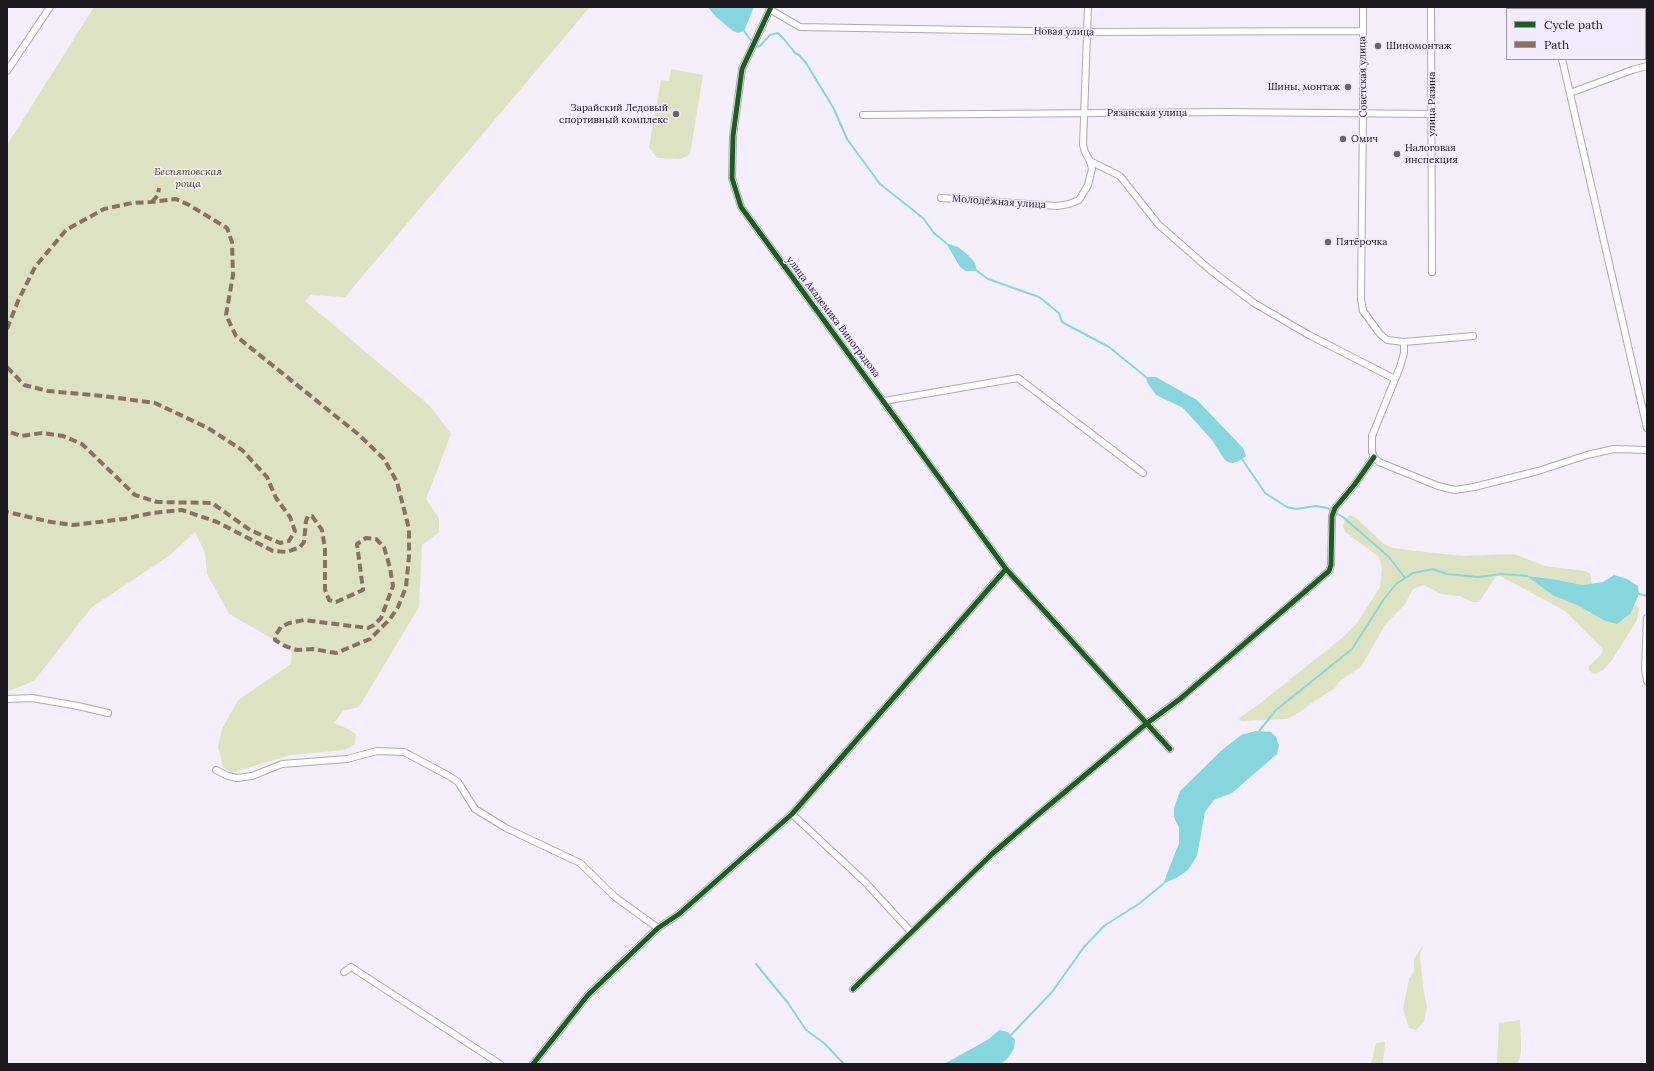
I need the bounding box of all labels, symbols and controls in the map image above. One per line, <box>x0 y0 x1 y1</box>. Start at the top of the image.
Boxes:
legend <box>1506 8 1646 60</box>
text: Cycle path <box>1544 17 1603 32</box>
street label: Новая улица <box>1034 25 1094 39</box>
street label: Советская улица <box>1356 36 1370 118</box>
text: Path <box>1544 37 1569 52</box>
place label: Шиномонтаж <box>1386 40 1452 52</box>
marker: Шиномонтаж <box>1373 41 1383 51</box>
street label: улица Разина <box>1426 72 1438 136</box>
place label: Шины, монтаж <box>1268 81 1340 93</box>
marker: Шины, монтаж <box>1343 82 1353 92</box>
place label: Зарайский Ледовый спортивный комплекс <box>559 102 668 126</box>
street label: Рязанская улица <box>1107 107 1187 119</box>
marker: Зарайский Ледовый спортивный комплекс <box>671 109 681 119</box>
place label: Омич <box>1351 133 1378 145</box>
marker: Омич <box>1338 134 1348 144</box>
place label: Налоговая инспекция <box>1405 142 1458 166</box>
marker: Налоговая инспекция <box>1392 149 1402 159</box>
park label: Беспятовская роща <box>154 166 222 190</box>
street label: Молодёжная улица <box>952 193 1046 211</box>
place label: Пятёрочка <box>1336 236 1387 248</box>
marker: Пятёрочка <box>1323 237 1333 247</box>
street label: улица Академика Виноградова <box>784 254 882 380</box>

